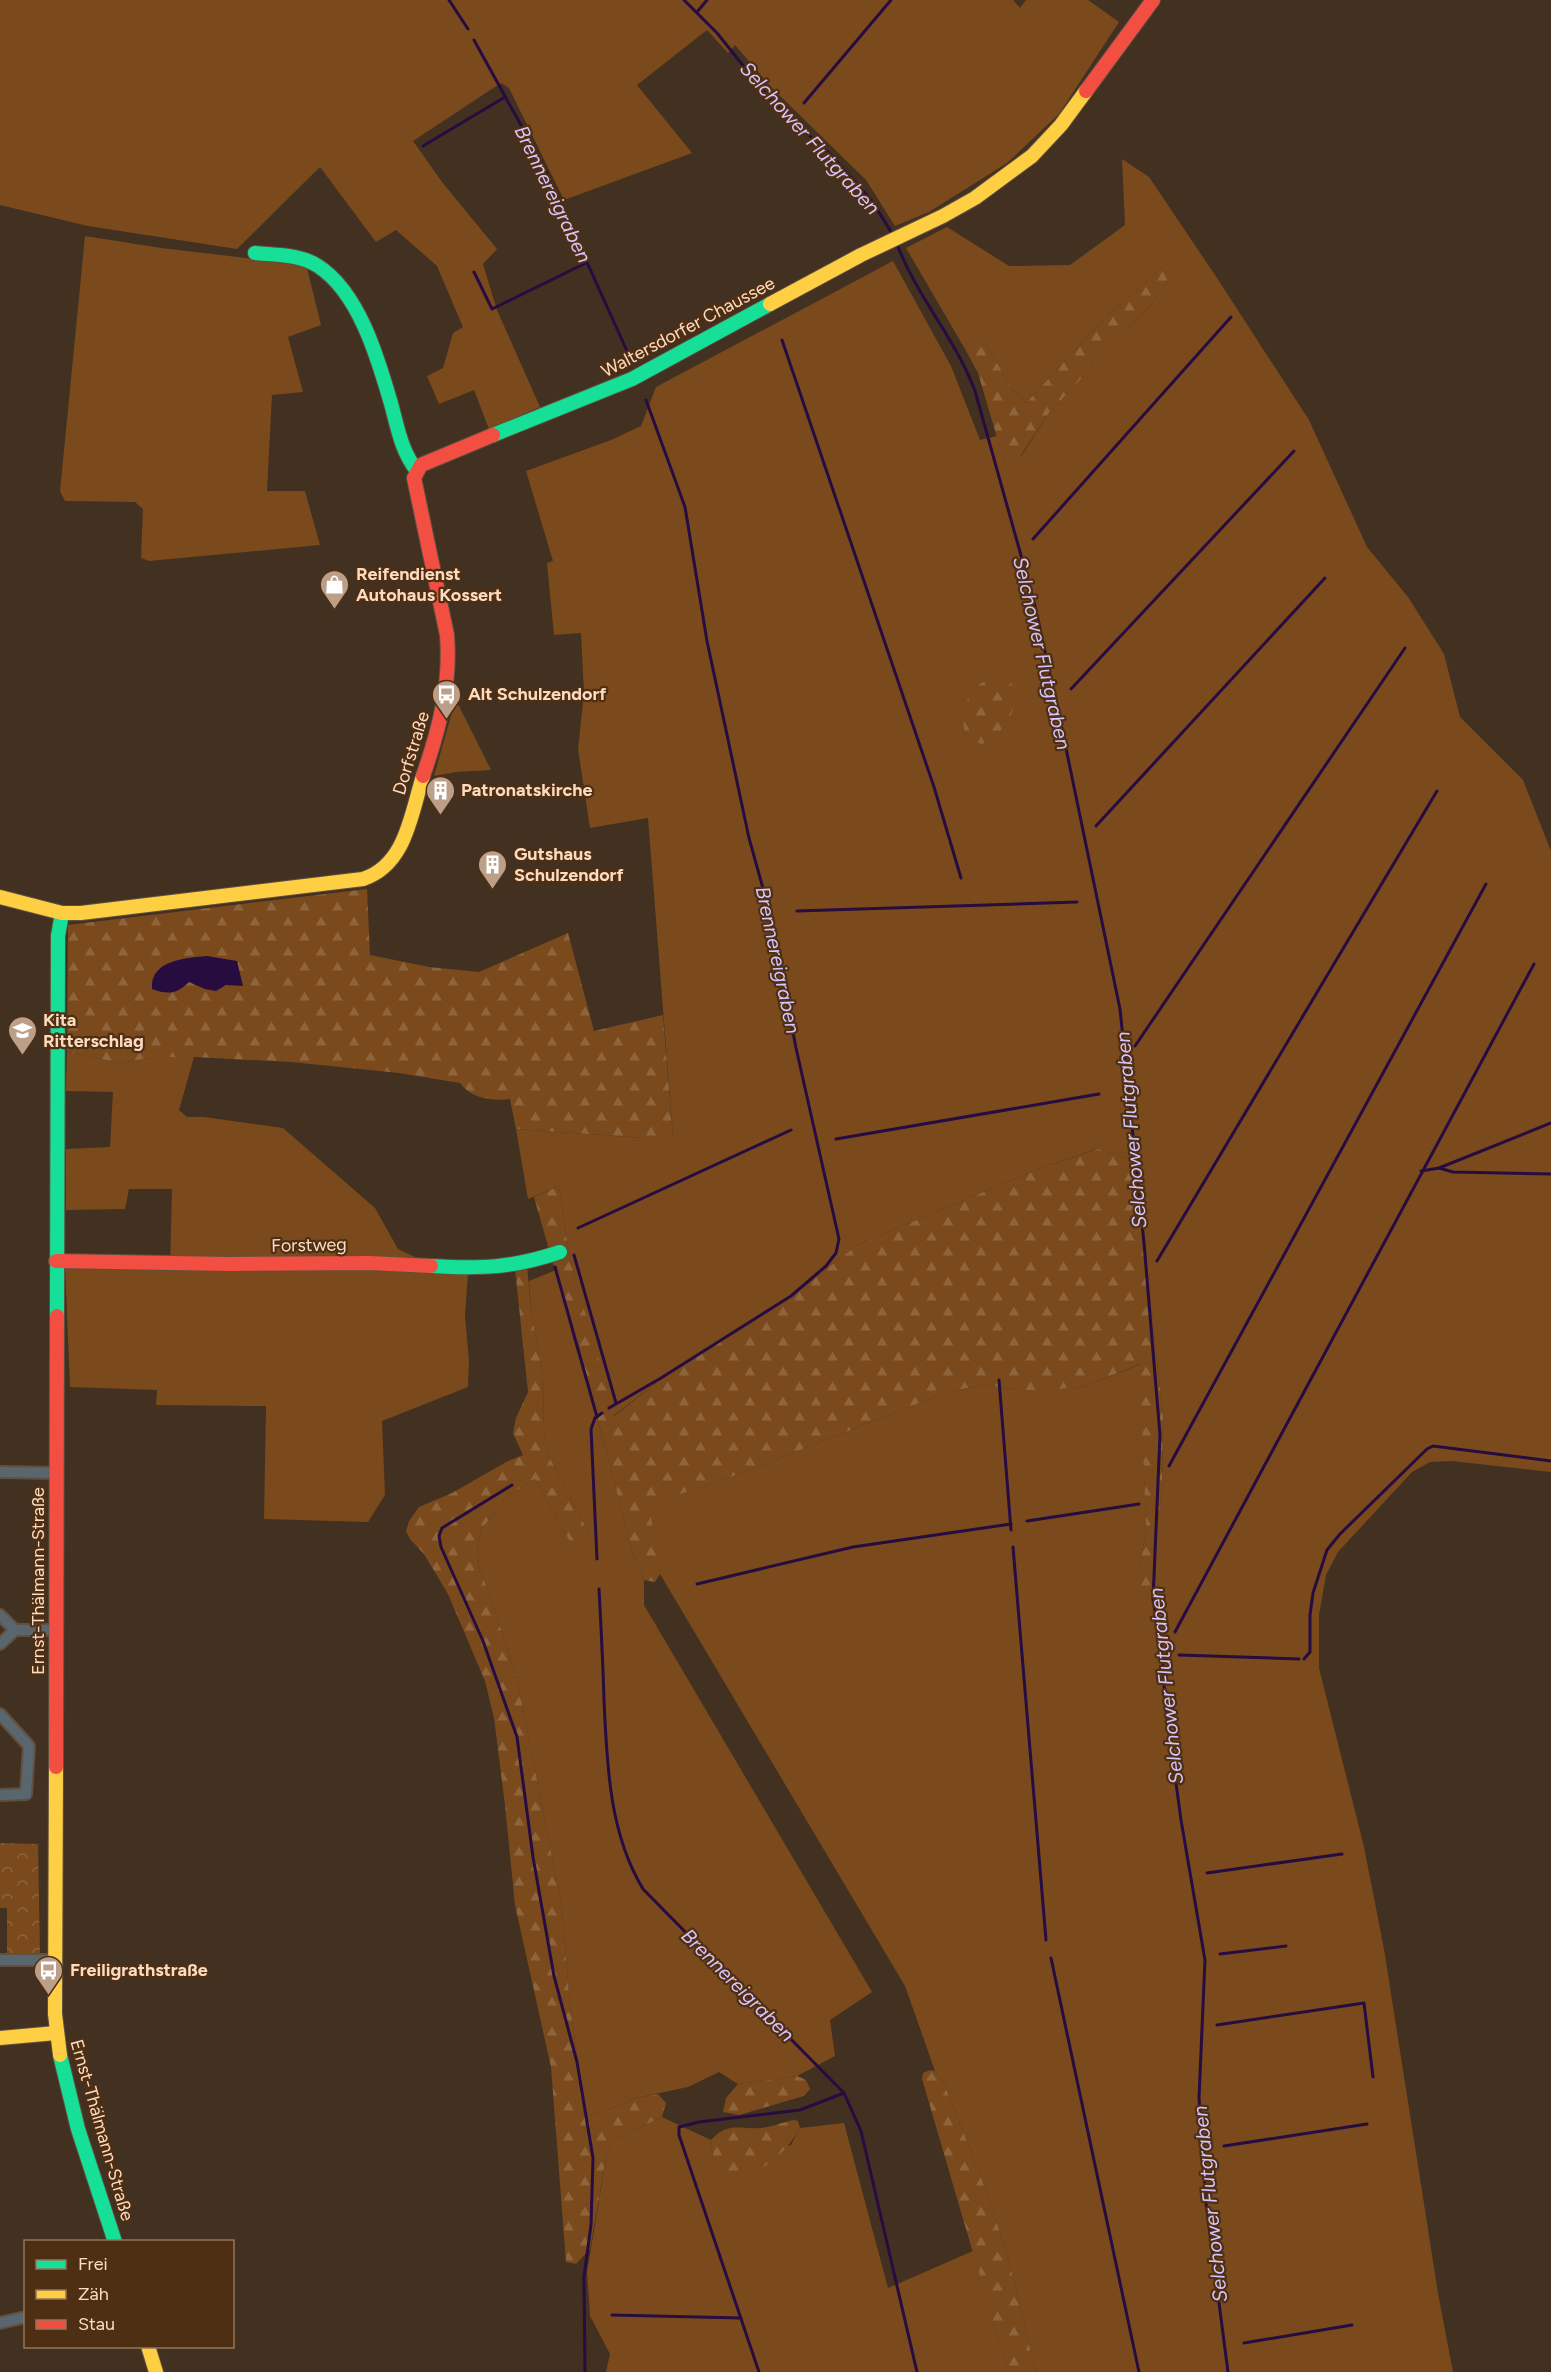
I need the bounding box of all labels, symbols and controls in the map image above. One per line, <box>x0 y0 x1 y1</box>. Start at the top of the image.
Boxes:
water label: Selchower Flutgraben <box>735 57 885 219</box>
water label: Brennereigraben <box>509 121 597 267</box>
street label: Waltersdorfer Chaussee <box>597 272 779 382</box>
water label: Selchower Flutgraben <box>1008 554 1076 752</box>
place label: Reifendienst Autohaus Kossert <box>356 563 502 606</box>
shop icon: Reifendienst Autohaus Kossert <box>319 568 351 610</box>
bus stop icon: Alt Schulzendorf <box>431 678 463 720</box>
place label: Alt Schulzendorf <box>468 683 607 705</box>
street label: Dorfstraße <box>388 709 434 797</box>
building icon: Patronatskirche <box>424 774 456 816</box>
place label: Patronatskirche <box>461 779 593 801</box>
place label: Gutshaus Schulzendorf <box>514 843 624 886</box>
building icon: Gutshaus Schulzendorf <box>477 848 509 890</box>
water label: Brennereigraben <box>751 884 805 1036</box>
place label: Kita Ritterschlag <box>43 1009 144 1052</box>
school or university icon: Kita Ritterschlag <box>6 1014 38 1056</box>
water label: Selchower Flutgraben <box>1110 1031 1152 1229</box>
street label: Forstweg <box>271 1233 347 1257</box>
street label: Ernst-Thälmann-Straße <box>27 1487 49 1675</box>
water label: Selchower Flutgraben <box>1144 1587 1188 1785</box>
water label: Brennereigraben <box>677 1924 799 2046</box>
bus stop icon: Freiligrathstraße <box>33 1954 65 1996</box>
place label: Freiligrathstraße <box>70 1959 208 1981</box>
street label: Ernst-Thälmann-Straße <box>66 2037 138 2223</box>
water label: Selchower Flutgraben <box>1188 2105 1232 2303</box>
legend <box>24 2240 234 2348</box>
text: Frei <box>78 2253 108 2275</box>
text: Zäh <box>78 2283 109 2305</box>
text: Stau <box>78 2313 115 2335</box>

